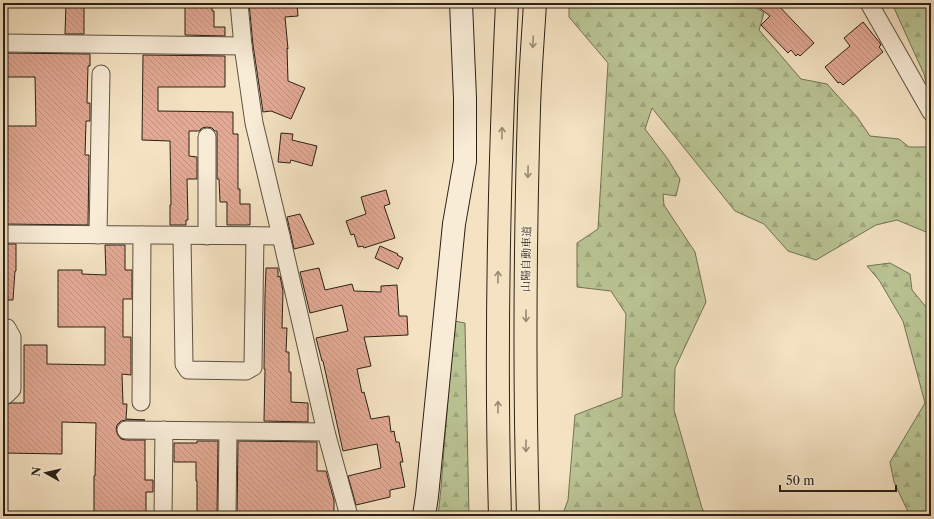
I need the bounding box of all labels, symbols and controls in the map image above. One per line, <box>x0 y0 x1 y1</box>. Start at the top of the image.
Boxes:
one-way arrow <box>529 35 537 48</box>
one-way arrow <box>498 127 505 140</box>
one-way arrow <box>524 165 532 178</box>
street label: 山陽自動車道 <box>518 226 534 292</box>
one-way arrow <box>494 271 502 284</box>
one-way arrow <box>522 309 530 322</box>
one-way arrow <box>494 401 502 414</box>
one-way arrow <box>522 439 530 452</box>
north arrow <box>26 453 66 493</box>
text: N <box>29 465 44 477</box>
scale bar <box>780 467 896 493</box>
text: 50 m <box>786 473 815 488</box>

